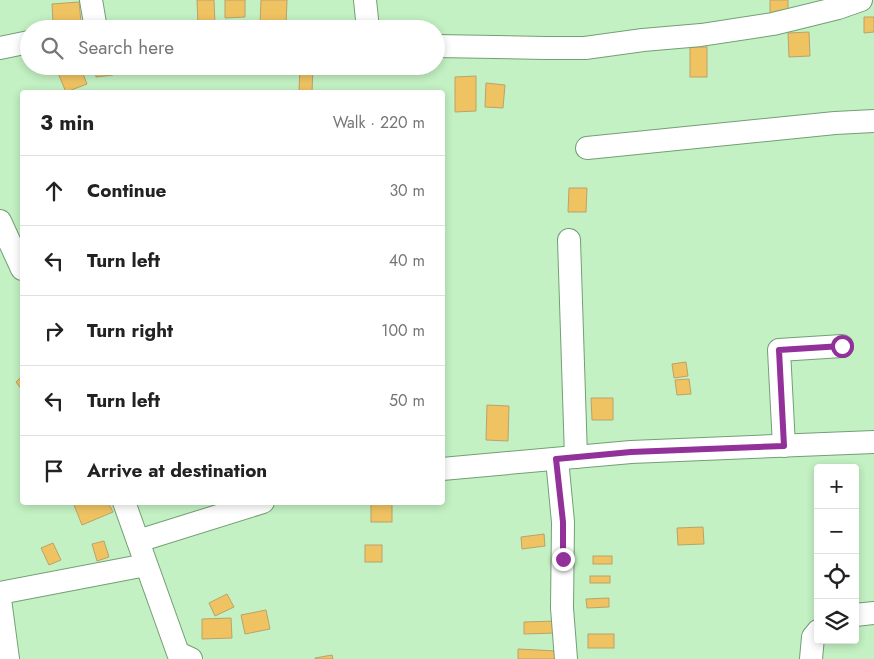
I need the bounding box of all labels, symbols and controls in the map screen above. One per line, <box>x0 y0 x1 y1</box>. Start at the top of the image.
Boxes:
search box <box>20 20 445 75</box>
icon: search <box>38 34 66 62</box>
text: Search here <box>78 34 174 61</box>
text: 3 min <box>40 108 94 138</box>
text: Walk · 220 m <box>333 111 425 134</box>
icon: ahead <box>40 177 68 205</box>
text: Continue <box>87 177 166 204</box>
text: 30 m <box>389 179 425 202</box>
icon: left <box>40 247 68 275</box>
text: Turn left <box>87 247 160 274</box>
text: 40 m <box>389 249 425 272</box>
icon: right <box>40 317 68 345</box>
text: Turn right <box>87 317 173 344</box>
text: 100 m <box>381 319 425 342</box>
route start <box>831 335 854 358</box>
icon: left <box>40 387 68 415</box>
text: Turn left <box>87 387 160 414</box>
text: 50 m <box>389 389 425 412</box>
icon: arrive <box>40 457 68 485</box>
text: Arrive at destination <box>87 457 267 484</box>
map controls <box>814 464 859 644</box>
button: + <box>814 464 859 509</box>
button: − <box>814 509 859 554</box>
route end <box>552 548 575 571</box>
button: locate <box>814 554 859 599</box>
button: layers <box>814 599 859 644</box>

